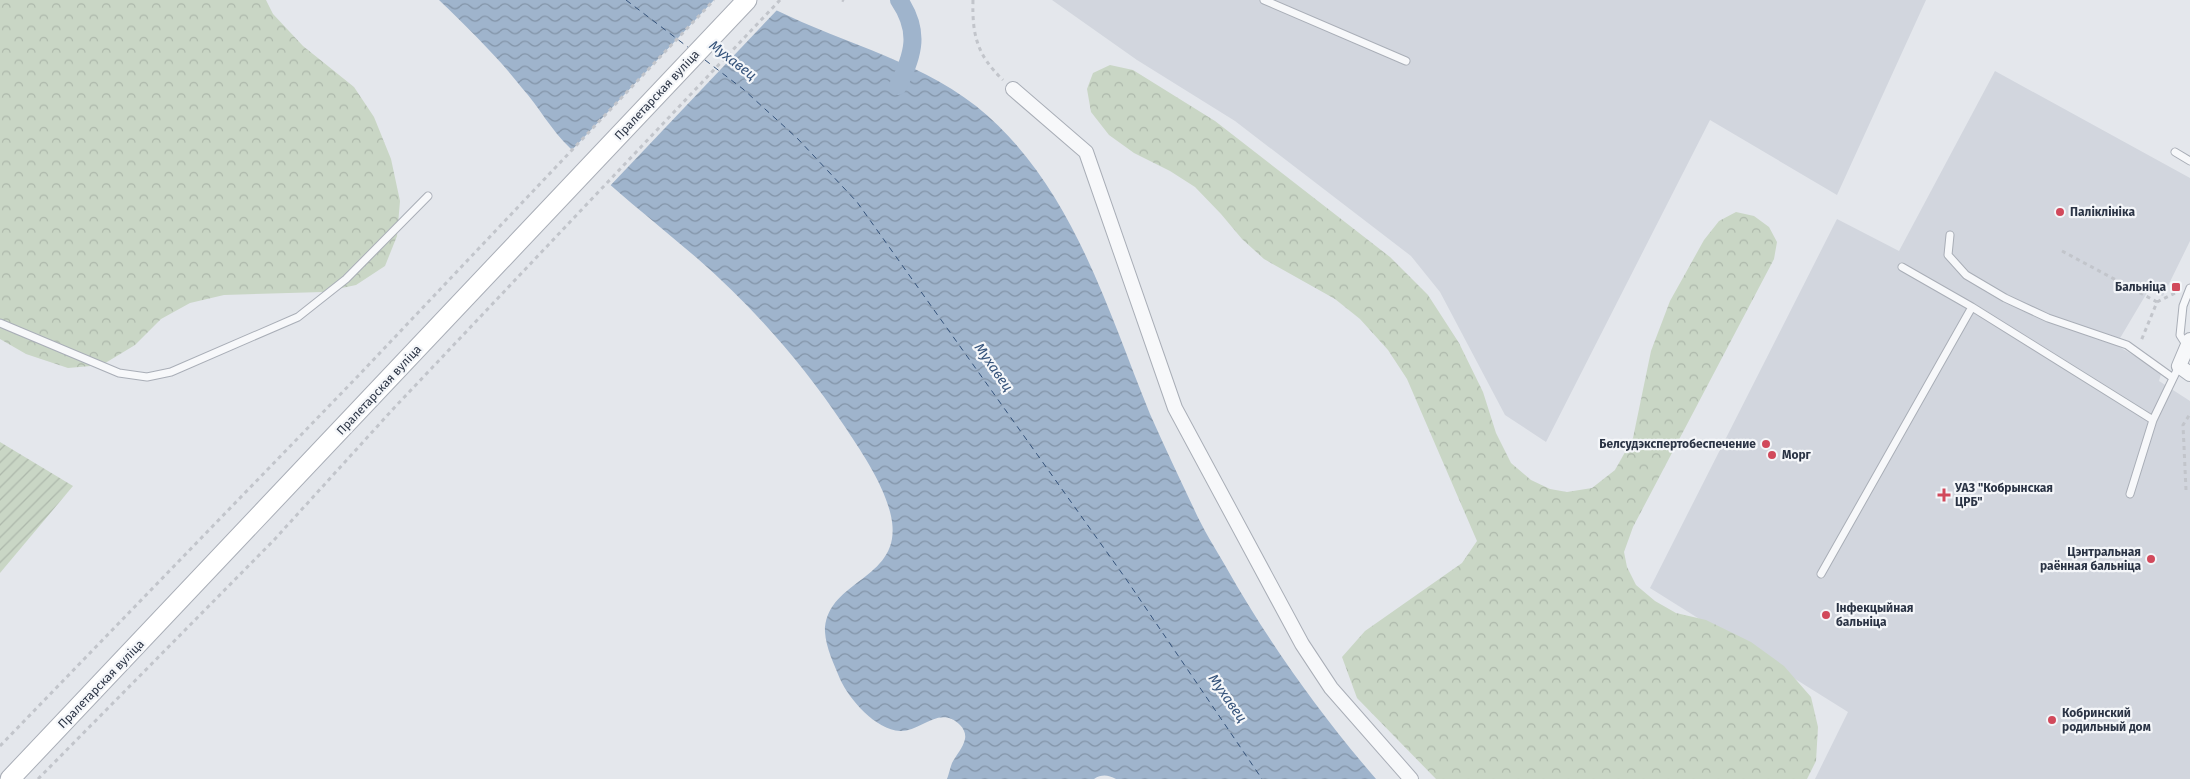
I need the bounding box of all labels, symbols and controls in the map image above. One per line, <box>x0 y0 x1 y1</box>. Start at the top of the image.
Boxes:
water label: Мухавец <box>706 37 760 84</box>
street label: Пралетарская вуліца <box>612 47 702 143</box>
place label: Паліклініка <box>2070 205 2135 219</box>
marker: Паліклініка <box>2054 206 2066 218</box>
place label: Бальніца <box>2115 280 2166 294</box>
marker: Бальніца <box>2170 281 2182 293</box>
water label: Мухавец <box>971 340 1016 395</box>
street label: Пралетарская вуліца <box>334 342 424 438</box>
place label: Белсудэкспертобеспечение <box>1599 437 1756 451</box>
marker: Белсудэкспертобеспечение <box>1760 438 1772 450</box>
place label: Морг <box>1782 448 1812 462</box>
marker: Морг <box>1766 449 1778 461</box>
place label: УАЗ "Кобрынская ЦРБ" <box>1954 481 2053 509</box>
marker: УАЗ "Кобрынская ЦРБ" <box>1937 488 1951 502</box>
place label: Цэнтральная раённая бальніца <box>2040 545 2141 573</box>
marker: Цэнтральная раённая бальніца <box>2145 553 2157 565</box>
place label: Інфекцыйная бальніца <box>1836 601 1913 629</box>
marker: Інфекцыйная бальніца <box>1820 609 1832 621</box>
street label: Пралетарская вуліца <box>55 637 147 731</box>
water label: Мухавец <box>1205 671 1250 726</box>
place label: Кобринский родильный дом <box>2062 706 2151 734</box>
marker: Кобринский родильный дом <box>2046 714 2058 726</box>

